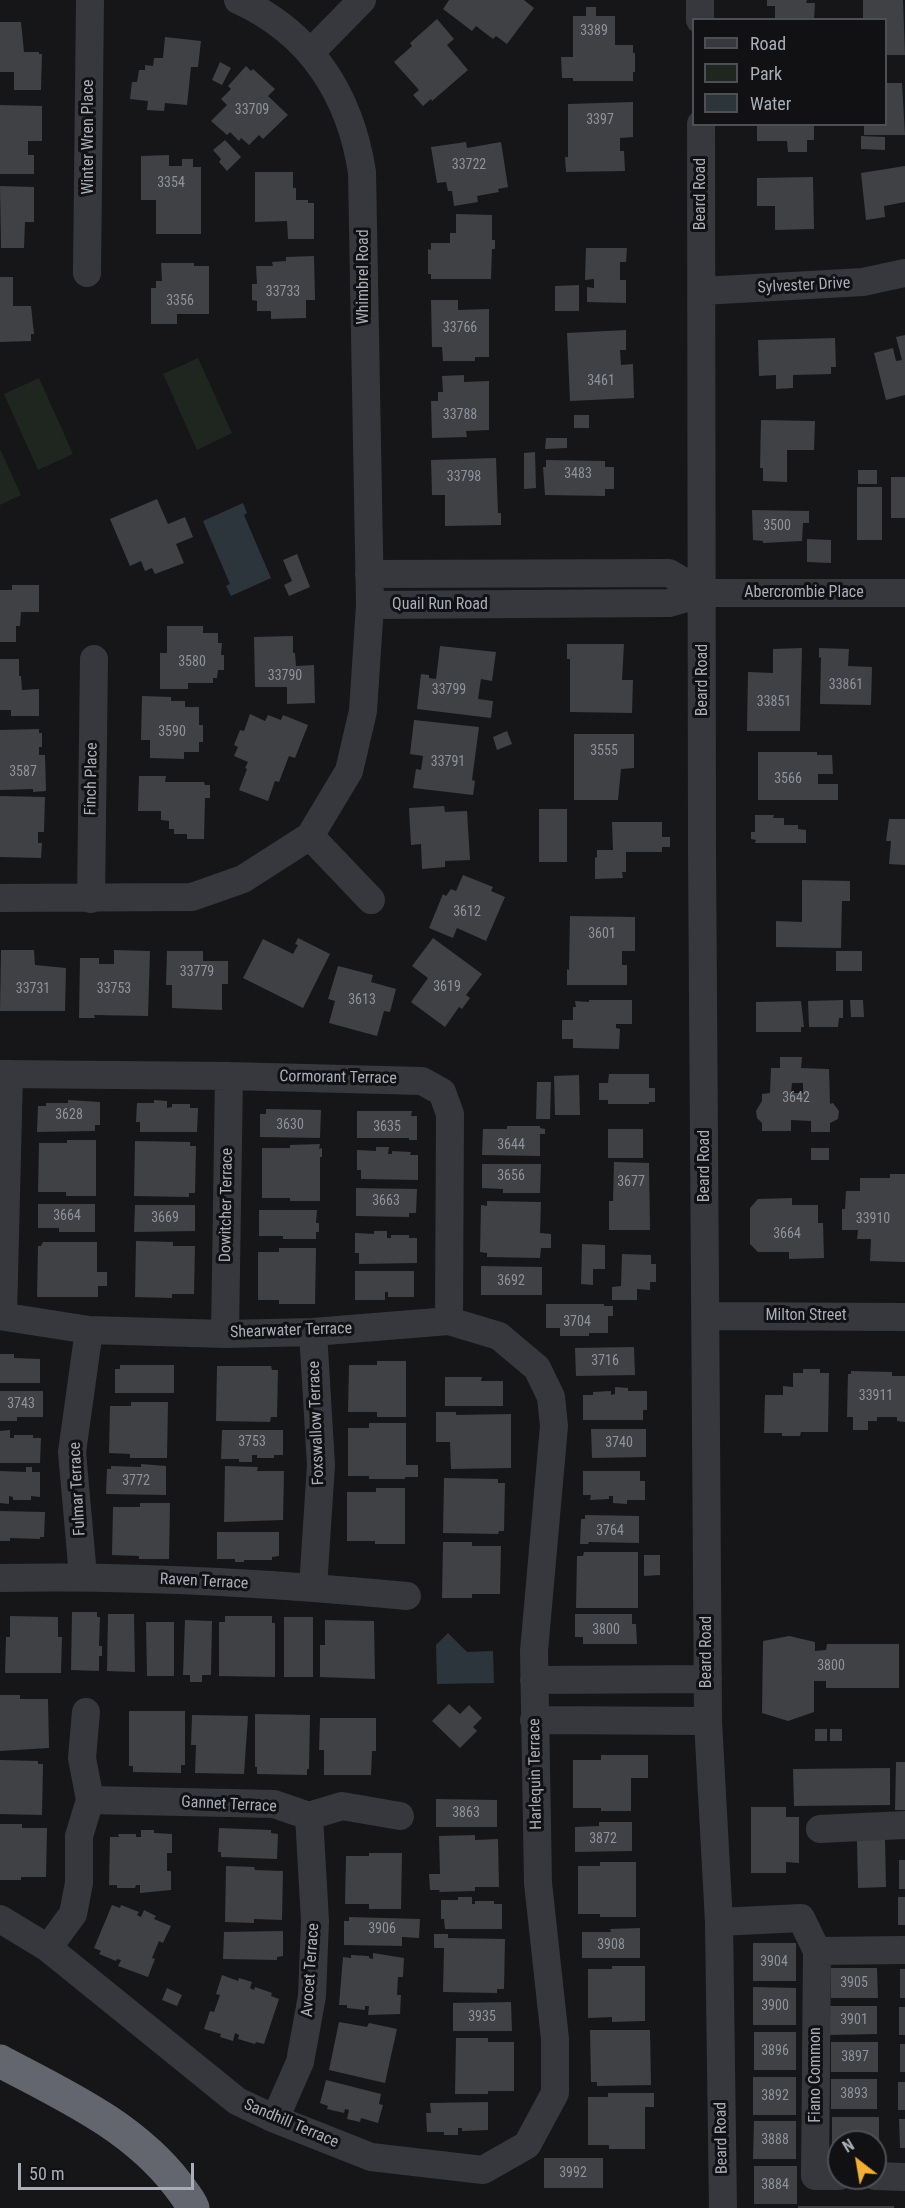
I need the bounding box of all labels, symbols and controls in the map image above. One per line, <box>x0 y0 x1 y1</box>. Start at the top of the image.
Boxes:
legend <box>692 18 887 126</box>
house number: 3389 <box>580 23 608 39</box>
text: Road <box>750 33 786 54</box>
text: Park <box>750 63 782 84</box>
street label: Winter Wren Place <box>79 79 99 195</box>
text: Water <box>750 93 791 114</box>
house number: 33709 <box>235 102 269 118</box>
house number: 3397 <box>586 112 614 128</box>
house number: 33722 <box>452 157 486 173</box>
street label: Beard Road <box>691 158 711 230</box>
house number: 3354 <box>157 175 185 191</box>
street label: Whimbrel Road <box>354 229 374 325</box>
street label: Sylvester Drive <box>757 274 851 298</box>
house number: 33733 <box>266 284 300 300</box>
house number: 3356 <box>166 293 194 309</box>
house number: 33766 <box>443 320 477 336</box>
house number: 3461 <box>587 373 615 389</box>
house number: 33788 <box>443 407 477 423</box>
house number: 3483 <box>564 466 592 482</box>
house number: 33798 <box>447 469 481 485</box>
house number: 3500 <box>763 518 791 534</box>
street label: Abercrombie Place <box>744 583 864 603</box>
street label: Quail Run Road <box>392 595 488 615</box>
street label: Beard Road <box>693 644 713 716</box>
house number: 3580 <box>178 654 206 670</box>
house number: 33790 <box>268 668 302 684</box>
house number: 33861 <box>829 677 863 693</box>
house number: 33799 <box>432 682 466 698</box>
house number: 33851 <box>757 694 791 710</box>
house number: 3590 <box>158 724 186 740</box>
street label: Finch Place <box>82 742 102 816</box>
house number: 3555 <box>590 743 618 759</box>
house number: 33791 <box>431 754 465 770</box>
house number: 3587 <box>9 764 37 780</box>
house number: 3566 <box>774 771 802 787</box>
house number: 3612 <box>453 904 481 920</box>
house number: 3601 <box>588 926 616 942</box>
house number: 33779 <box>180 964 214 980</box>
house number: 3619 <box>433 979 461 995</box>
house number: 33731 <box>16 981 50 997</box>
house number: 33753 <box>97 981 131 997</box>
house number: 3613 <box>348 992 376 1008</box>
street label: Cormorant Terrace <box>279 1067 397 1089</box>
house number: 3642 <box>782 1090 810 1106</box>
house number: 3628 <box>55 1107 83 1123</box>
house number: 3630 <box>276 1117 304 1133</box>
house number: 3635 <box>373 1119 401 1135</box>
street label: Beard Road <box>695 1130 715 1202</box>
house number: 3644 <box>497 1137 525 1153</box>
street label: Dowitcher Terrace <box>216 1148 238 1262</box>
house number: 3656 <box>497 1168 525 1184</box>
house number: 3677 <box>617 1174 645 1190</box>
house number: 3663 <box>372 1193 400 1209</box>
house number: 3664 <box>53 1208 81 1224</box>
house number: 3669 <box>151 1210 179 1226</box>
house number: 33910 <box>856 1211 890 1227</box>
house number: 3664 <box>773 1226 801 1242</box>
house number: 3692 <box>497 1273 525 1289</box>
street label: Milton Street <box>766 1306 846 1326</box>
house number: 3704 <box>563 1314 591 1330</box>
street label: Shearwater Terrace <box>230 1319 352 1343</box>
house number: 3716 <box>591 1353 619 1369</box>
street label: Foxswallow Terrace <box>305 1361 329 1485</box>
house number: 33911 <box>859 1388 893 1404</box>
house number: 3743 <box>7 1396 35 1412</box>
house number: 3753 <box>238 1434 266 1450</box>
house number: 3740 <box>605 1435 633 1451</box>
street label: Fulmar Terrace <box>66 1441 90 1537</box>
house number: 3772 <box>122 1473 150 1489</box>
house number: 3764 <box>596 1523 624 1539</box>
street label: Raven Terrace <box>159 1570 249 1594</box>
street label: Beard Road <box>697 1616 717 1688</box>
house number: 3800 <box>592 1622 620 1638</box>
house number: 3800 <box>817 1658 845 1674</box>
street label: Harlequin Terrace <box>525 1718 547 1830</box>
street label: Gannet Terrace <box>181 1793 277 1817</box>
house number: 3863 <box>452 1805 480 1821</box>
house number: 3872 <box>589 1831 617 1847</box>
house number: 3906 <box>368 1921 396 1937</box>
street label: Avocet Terrace <box>298 1922 324 2018</box>
house number: 3908 <box>597 1937 625 1953</box>
house number: 3904 <box>760 1954 788 1970</box>
house number: 3905 <box>840 1975 868 1991</box>
house number: 3900 <box>761 1998 789 2014</box>
house number: 3935 <box>468 2009 496 2025</box>
house number: 3901 <box>840 2012 868 2028</box>
street label: Fiano Common <box>806 2027 826 2123</box>
house number: 3896 <box>761 2043 789 2059</box>
house number: 3897 <box>841 2049 869 2065</box>
house number: 3893 <box>840 2086 868 2102</box>
house number: 3892 <box>761 2088 789 2104</box>
street label: Sandhill Terrace <box>241 2095 341 2153</box>
street label: Beard Road <box>712 2102 732 2174</box>
north arrow <box>827 2130 887 2190</box>
house number: 3888 <box>761 2132 789 2148</box>
text: N <box>839 2135 858 2157</box>
scale bar <box>21 2151 196 2189</box>
text: 50 m <box>29 2163 64 2184</box>
house number: 3992 <box>559 2165 587 2181</box>
house number: 3884 <box>761 2177 789 2193</box>

